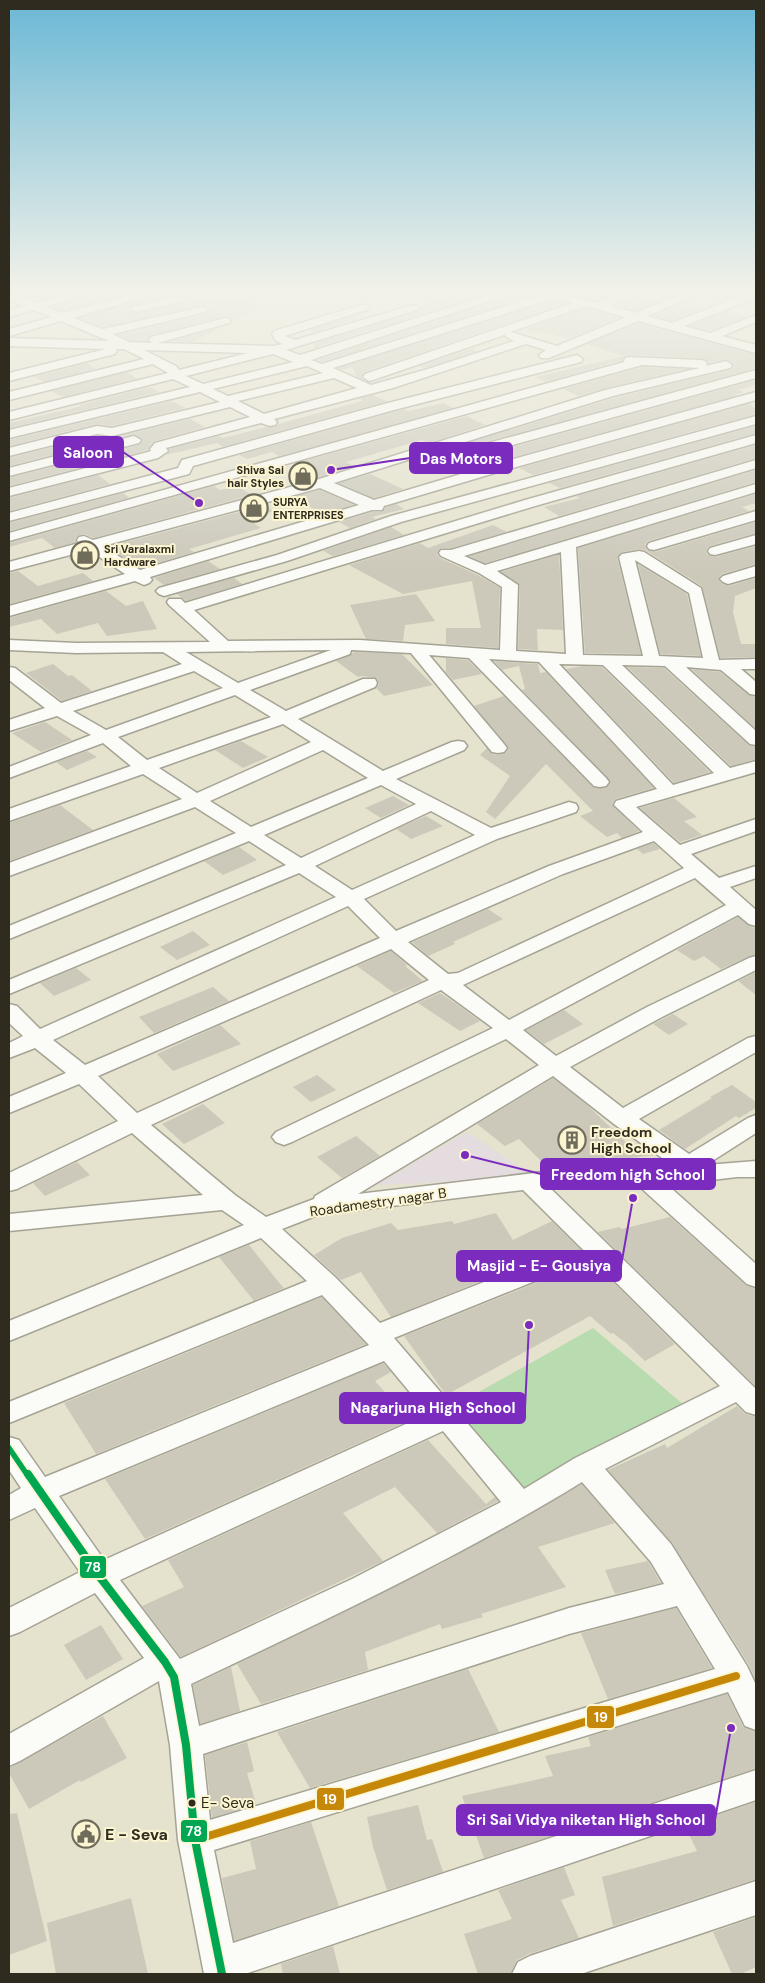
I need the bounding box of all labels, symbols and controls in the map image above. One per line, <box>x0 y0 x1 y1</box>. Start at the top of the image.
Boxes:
callout: Saloon <box>54 437 123 467</box>
text: Saloon <box>63 443 113 463</box>
callout: Das Motors <box>410 443 512 473</box>
text: Das Motors <box>420 449 502 469</box>
shop icon: Shiva Sai hair Styles <box>288 461 318 491</box>
place label: Shiva Sai hair Styles <box>227 463 284 490</box>
shop icon: SURYA ENTERPRISES <box>239 493 269 523</box>
place label: SURYA ENTERPRISES <box>273 495 344 522</box>
shop icon: Sri Varalaxmi Hardware <box>70 540 100 570</box>
place label: Sri Varalaxmi Hardware <box>104 542 174 569</box>
place label: Freedom High School <box>591 1123 672 1157</box>
building icon: Freedom High School <box>557 1125 587 1155</box>
callout: Freedom high School <box>541 1159 715 1189</box>
text: Freedom high School <box>551 1165 705 1185</box>
street label: Roadamestry nagar B <box>308 1183 448 1221</box>
callout: Masjid - E- Gousiya <box>457 1251 621 1281</box>
text: Masjid - E- Gousiya <box>467 1256 611 1276</box>
callout: Nagarjuna High School <box>340 1393 525 1423</box>
text: Nagarjuna High School <box>351 1398 515 1418</box>
line badge: 78 <box>79 1555 107 1579</box>
text: 78 <box>85 1558 101 1576</box>
line badge: 19 <box>586 1705 615 1729</box>
text: 19 <box>594 1708 608 1726</box>
line badge: 19 <box>316 1787 345 1811</box>
text: 19 <box>323 1790 337 1808</box>
place label: E- Seva <box>201 1793 254 1813</box>
marker: E- Seva <box>187 1798 197 1808</box>
callout: Sri Sai Vidya niketan High School <box>457 1805 715 1835</box>
text: Sri Sai Vidya niketan High School <box>467 1810 705 1830</box>
public building icon: E - Seva <box>71 1819 101 1849</box>
line badge: 78 <box>180 1819 208 1843</box>
text: 78 <box>186 1822 202 1840</box>
place label: E - Seva <box>105 1824 168 1845</box>

